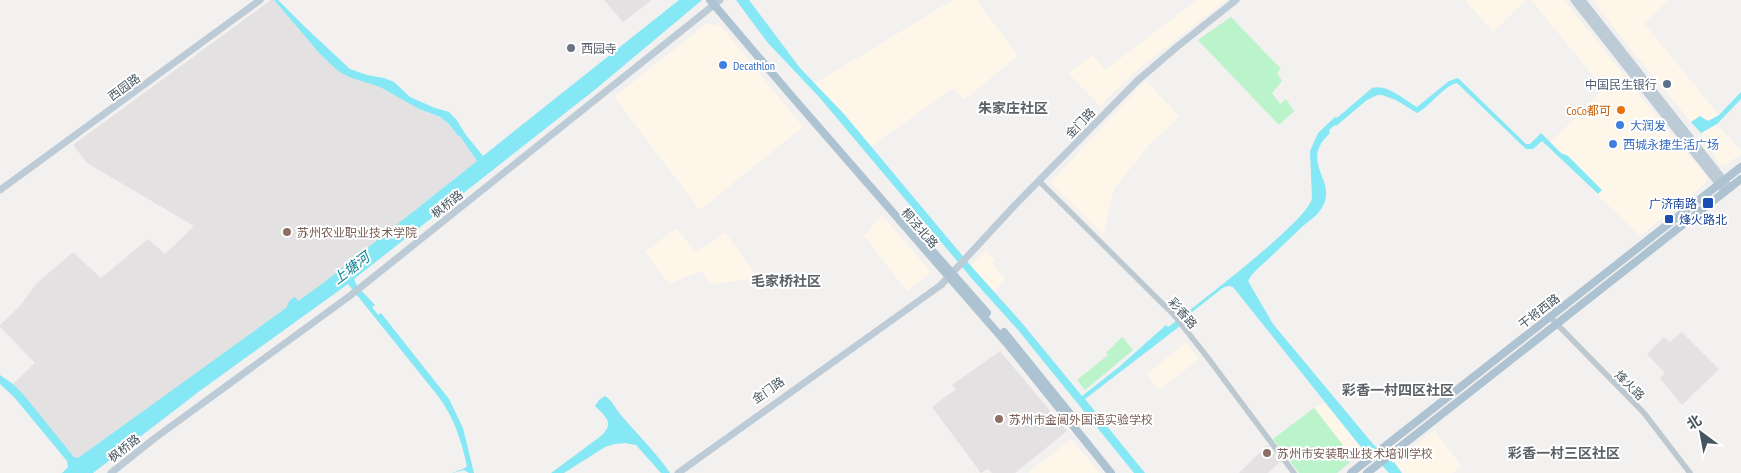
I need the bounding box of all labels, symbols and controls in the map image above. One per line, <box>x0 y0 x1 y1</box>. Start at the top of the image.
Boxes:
place label: 西园寺 <box>581 41 617 56</box>
marker: 西园寺 <box>565 42 577 54</box>
place label: Decathlon <box>733 58 775 73</box>
marker: Decathlon <box>717 59 729 71</box>
street label: 西园路 <box>105 70 143 104</box>
place label: 中国民生银行 <box>1585 77 1657 92</box>
marker: 中国民生银行 <box>1661 78 1673 90</box>
district label: 朱家庄社区 <box>978 99 1048 117</box>
place label: CoCo都可 <box>1566 103 1611 118</box>
marker: CoCo都可 <box>1615 104 1627 116</box>
street label: 金门路 <box>1062 105 1098 141</box>
place label: 大润发 <box>1630 118 1666 133</box>
marker: 大润发 <box>1614 119 1626 131</box>
place label: 西城永捷生活广场 <box>1623 137 1719 152</box>
marker: 西城永捷生活广场 <box>1607 138 1619 150</box>
street label: 枫桥路 <box>428 187 466 221</box>
place label: 广济南路 <box>1649 196 1697 211</box>
marker: 广济南路 <box>1701 196 1715 210</box>
street label: 桐泾北路 <box>899 205 941 251</box>
place label: 烽火路北 <box>1679 212 1727 227</box>
marker: 烽火路北 <box>1663 213 1675 225</box>
place label: 苏州农业职业技术学院 <box>297 225 417 240</box>
marker: 苏州农业职业技术学院 <box>281 226 293 238</box>
water label: 上塘河 <box>329 246 376 288</box>
district label: 毛家桥社区 <box>751 272 821 290</box>
street label: 干将西路 <box>1515 290 1563 332</box>
street label: 彩香路 <box>1166 294 1200 332</box>
street label: 烽火路 <box>1612 367 1648 403</box>
street label: 金门路 <box>749 374 787 406</box>
district label: 彩香一村四区社区 <box>1342 381 1454 399</box>
north arrow <box>1676 408 1726 458</box>
text: 北 <box>1683 411 1705 433</box>
place label: 苏州市金阊外国语实验学校 <box>1009 412 1153 427</box>
marker: 苏州市金阊外国语实验学校 <box>993 413 1005 425</box>
street label: 枫桥路 <box>105 431 143 465</box>
district label: 彩香一村三区社区 <box>1508 444 1620 462</box>
place label: 苏州市安装职业技术培训学校 <box>1277 446 1433 461</box>
marker: 苏州市安装职业技术培训学校 <box>1261 447 1273 459</box>

